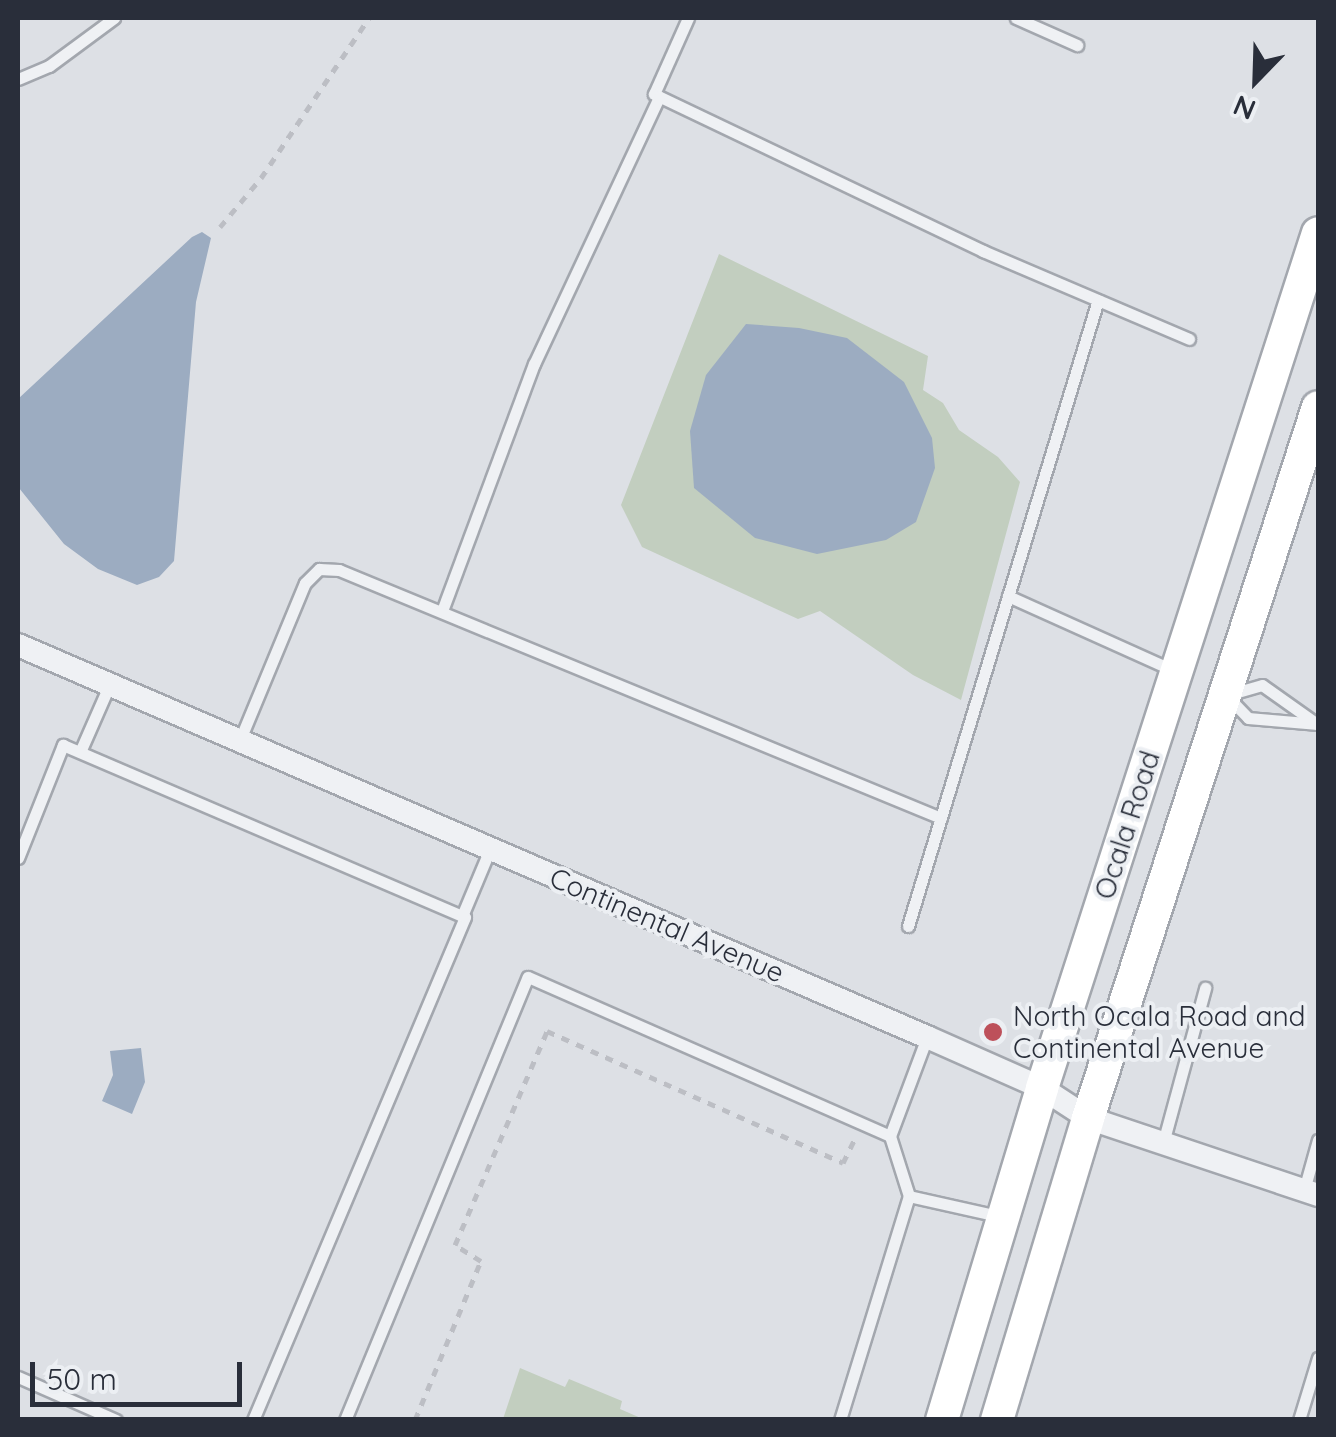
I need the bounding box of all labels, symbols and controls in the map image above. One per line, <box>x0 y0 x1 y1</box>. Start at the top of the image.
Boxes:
north arrow <box>1206 30 1306 130</box>
text: N <box>1228 88 1260 128</box>
street label: Ocala Road <box>1087 747 1167 903</box>
street label: Continental Avenue <box>545 860 789 990</box>
place label: North Ocala Road and Continental Avenue <box>1013 999 1306 1065</box>
marker: North Ocala Road and Continental Avenue <box>982 1021 1004 1043</box>
scale bar <box>35 1342 248 1404</box>
text: 50 m <box>47 1360 117 1398</box>

